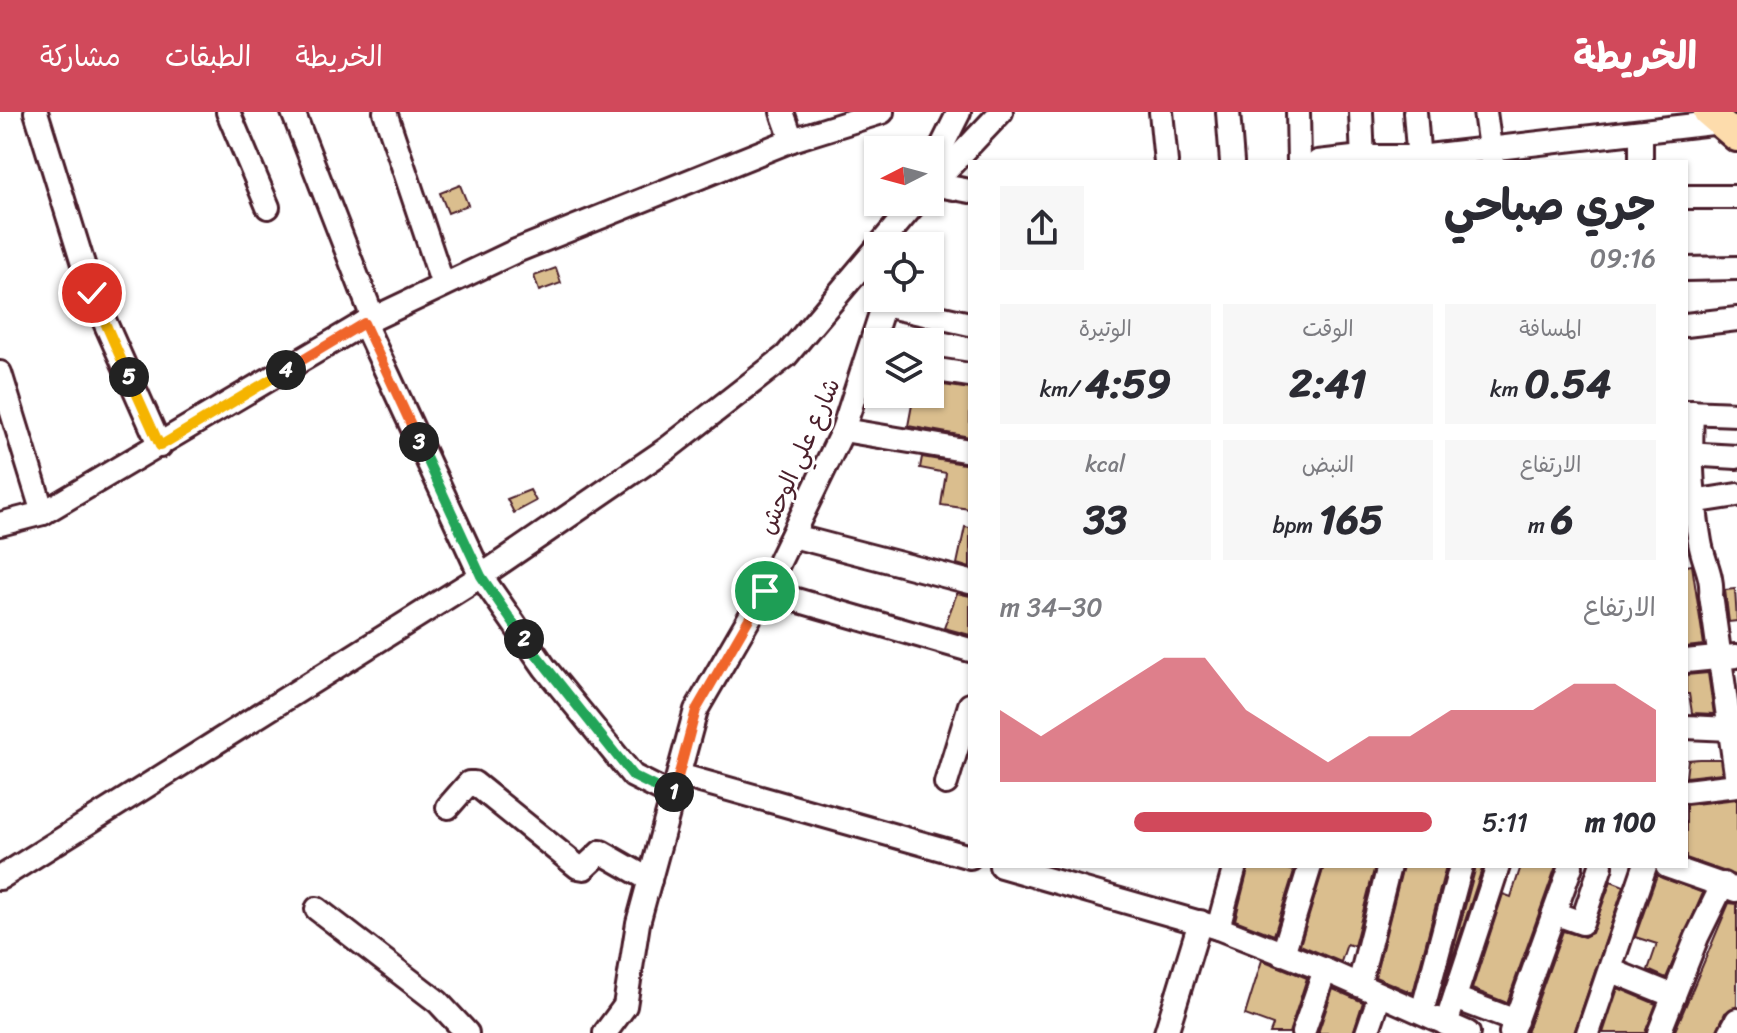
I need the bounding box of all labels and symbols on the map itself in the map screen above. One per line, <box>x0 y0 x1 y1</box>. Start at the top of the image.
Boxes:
north arrow <box>864 136 944 216</box>
pin <box>58 259 126 327</box>
pin: 4 <box>266 350 306 390</box>
pin: 5 <box>109 357 149 397</box>
street label: شارع علي الوحش <box>746 371 852 541</box>
pin: 3 <box>399 422 439 462</box>
pin <box>731 557 799 625</box>
pin: 2 <box>504 619 544 659</box>
pin: 1 <box>654 772 694 812</box>

